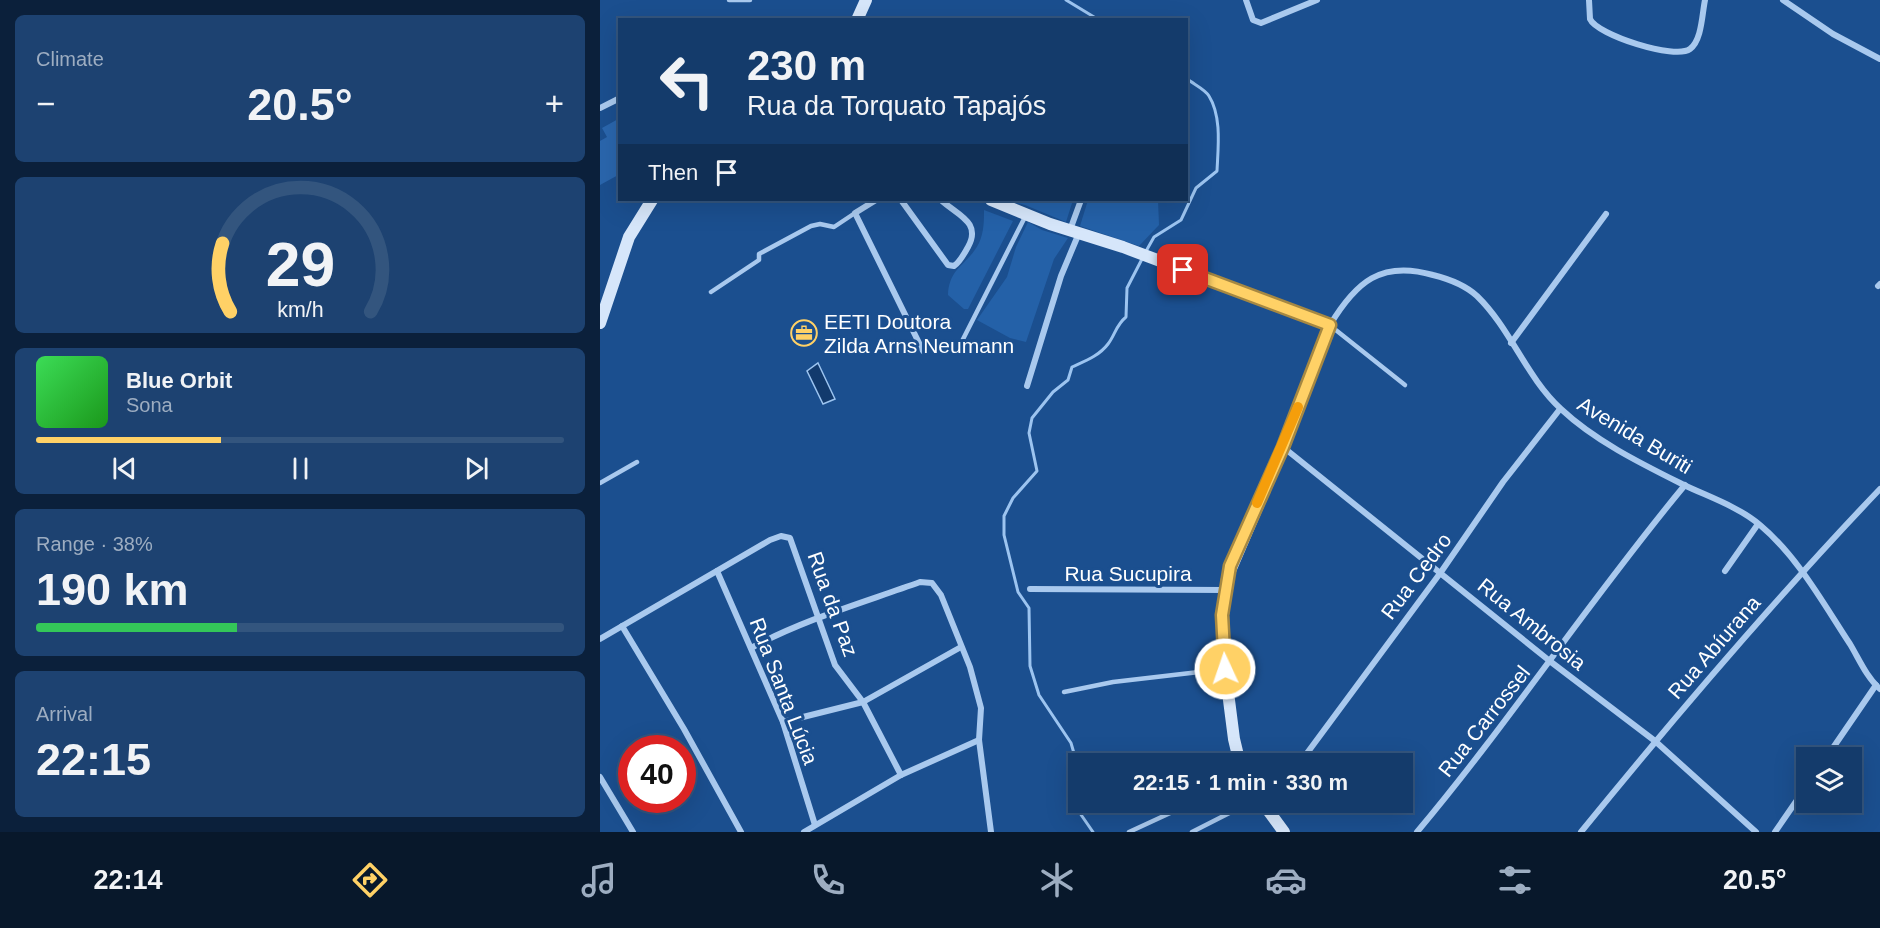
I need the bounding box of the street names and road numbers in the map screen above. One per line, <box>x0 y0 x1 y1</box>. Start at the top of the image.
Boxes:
street label: Avenida Buriti <box>1574 392 1696 478</box>
street label: Rua Cedro <box>1376 529 1456 623</box>
street label: Rua da Paz <box>803 549 863 659</box>
street label: Rua Sucupira <box>1064 562 1192 585</box>
street label: Rua Ambrosia <box>1474 574 1591 675</box>
street label: Rua Abíurana <box>1663 591 1765 703</box>
street label: Rua Santa Lúcia <box>745 614 823 768</box>
street label: Rua Carrossel <box>1434 661 1534 781</box>

